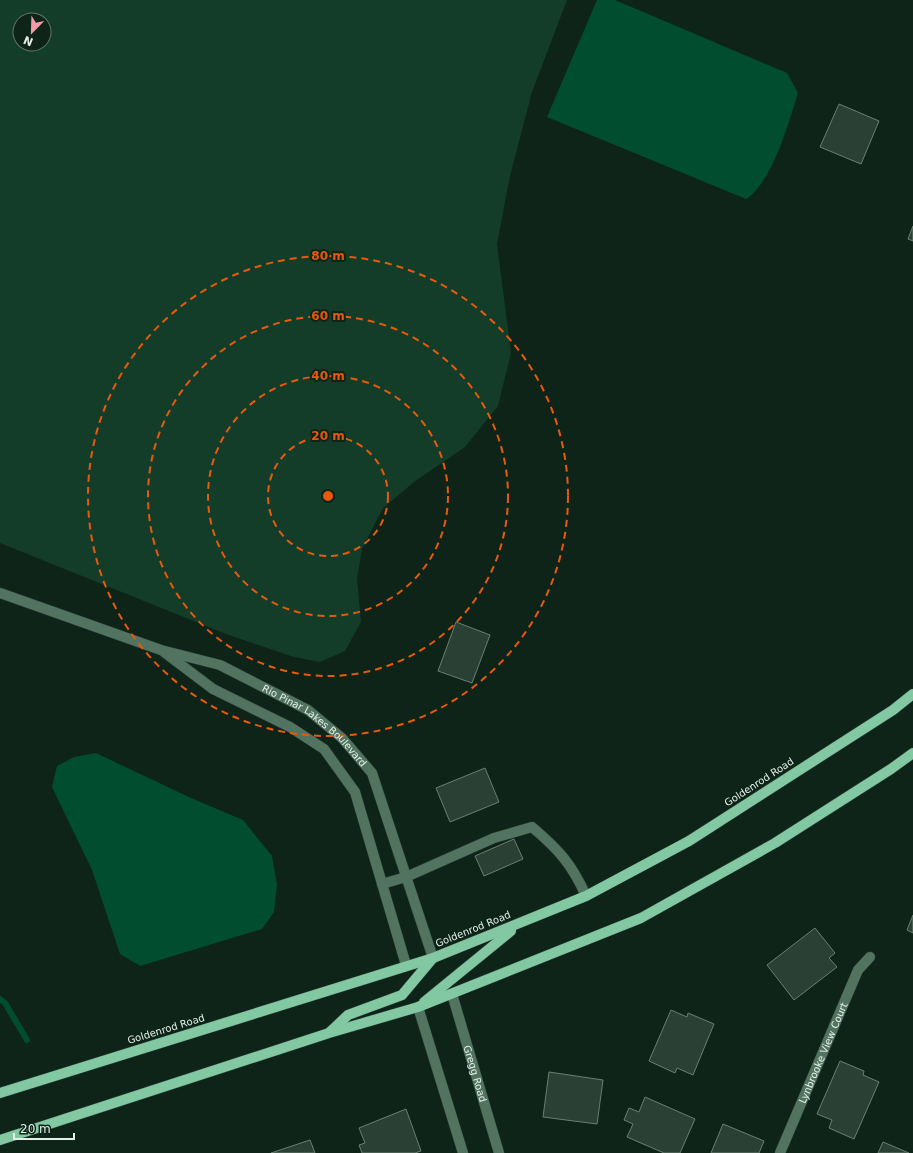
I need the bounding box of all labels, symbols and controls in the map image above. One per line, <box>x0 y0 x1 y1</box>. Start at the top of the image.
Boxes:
north arrow <box>12 12 52 52</box>
text: N <box>22 33 35 49</box>
text: 80 m <box>311 249 345 263</box>
text: 60 m <box>311 309 345 323</box>
text: 40 m <box>311 369 345 383</box>
text: 20 m <box>311 429 345 443</box>
centre of rings <box>321 489 335 503</box>
street label: Rio Pinar Lakes Boulevard <box>261 682 369 768</box>
street label: Goldenrod Road <box>722 756 796 808</box>
street label: Goldenrod Road <box>434 909 512 949</box>
street label: Lynbrooke View Court <box>796 1001 849 1105</box>
street label: Goldenrod Road <box>126 1012 206 1046</box>
street label: Gregg Road <box>462 1044 489 1103</box>
scale bar <box>14 1115 74 1141</box>
text: 20 m <box>20 1122 51 1136</box>

